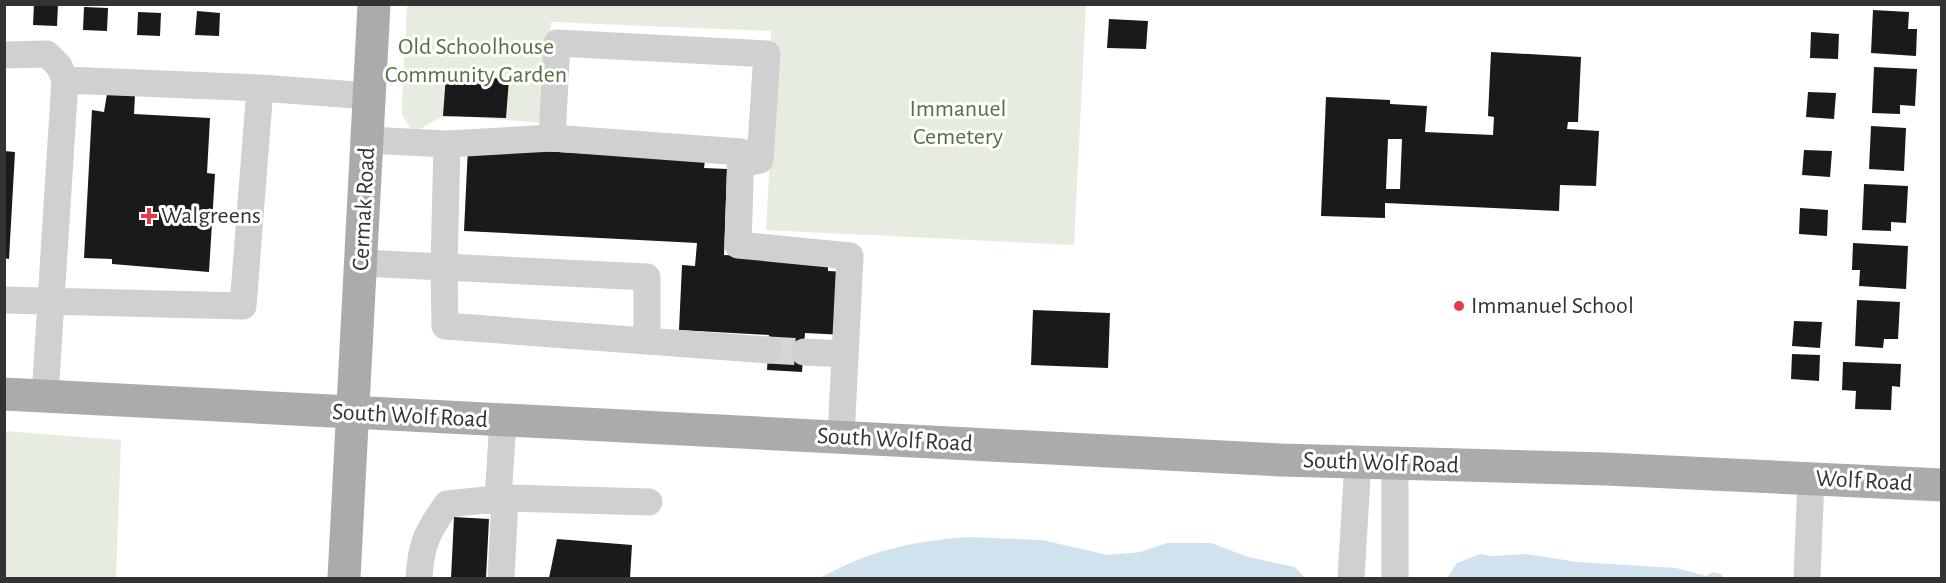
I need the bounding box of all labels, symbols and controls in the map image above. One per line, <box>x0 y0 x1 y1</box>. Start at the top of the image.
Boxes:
park label: Old Schoolhouse Community Garden <box>385 35 567 87</box>
park label: Immanuel Cemetery <box>910 97 1006 149</box>
street label: Cermak Road <box>349 147 379 271</box>
place label: Walgreens <box>161 204 261 228</box>
marker: Walgreens <box>142 209 156 223</box>
place label: Immanuel School <box>1471 294 1634 318</box>
marker: Immanuel School <box>1452 299 1466 313</box>
street label: South Wolf Road <box>331 400 489 432</box>
street label: South Wolf Road <box>816 424 974 456</box>
street label: South Wolf Road <box>1303 448 1459 478</box>
street label: Wolf Road <box>1815 466 1913 496</box>

